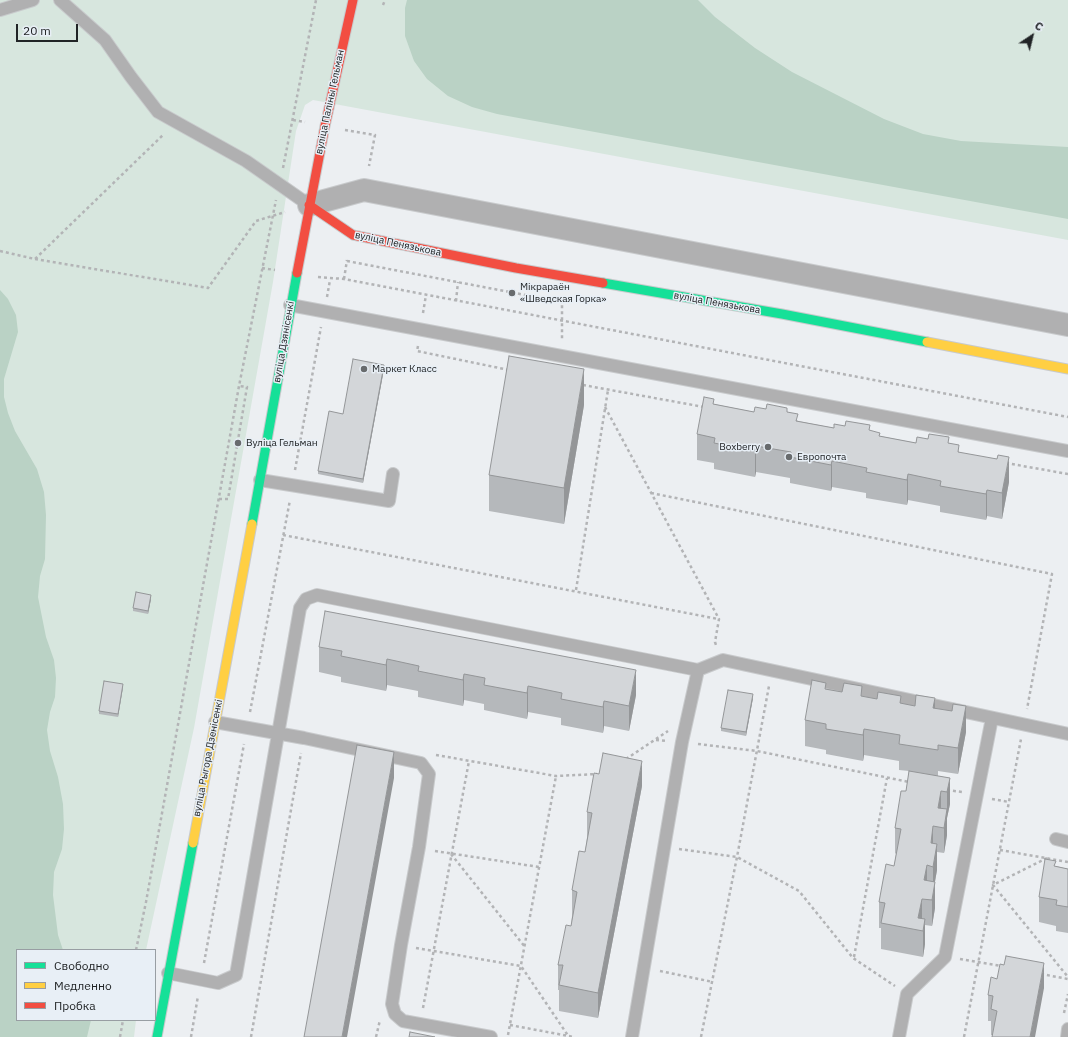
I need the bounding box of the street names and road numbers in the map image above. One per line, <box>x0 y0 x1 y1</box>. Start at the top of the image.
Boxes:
street label: вуліца Паліны Гельман <box>313 49 347 155</box>
street label: вуліца Пенязькова <box>354 229 442 259</box>
street label: вуліца Пенязькова <box>673 289 761 317</box>
street label: вуліца Дзянісенкі <box>271 300 297 384</box>
street label: вуліца Рыгора Дзенісенкі <box>191 698 225 818</box>

